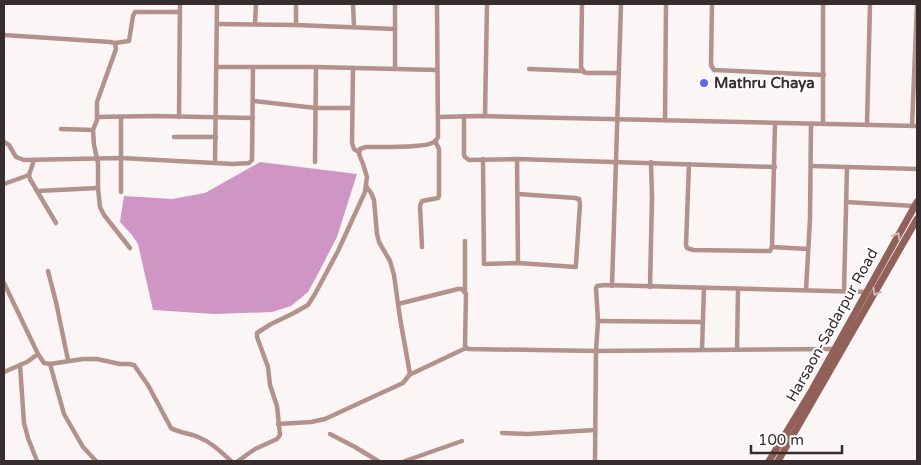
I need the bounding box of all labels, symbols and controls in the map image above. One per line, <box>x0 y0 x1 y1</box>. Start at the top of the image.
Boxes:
place label: Mathru Chaya <box>714 74 815 93</box>
marker: Mathru Chaya <box>698 77 710 89</box>
one-way arrow <box>891 233 901 242</box>
street label: Harsaon-Sadarpur Road <box>782 245 882 405</box>
one-way arrow <box>872 287 882 296</box>
scale bar <box>751 422 842 454</box>
text: 100 m <box>758 431 804 449</box>

